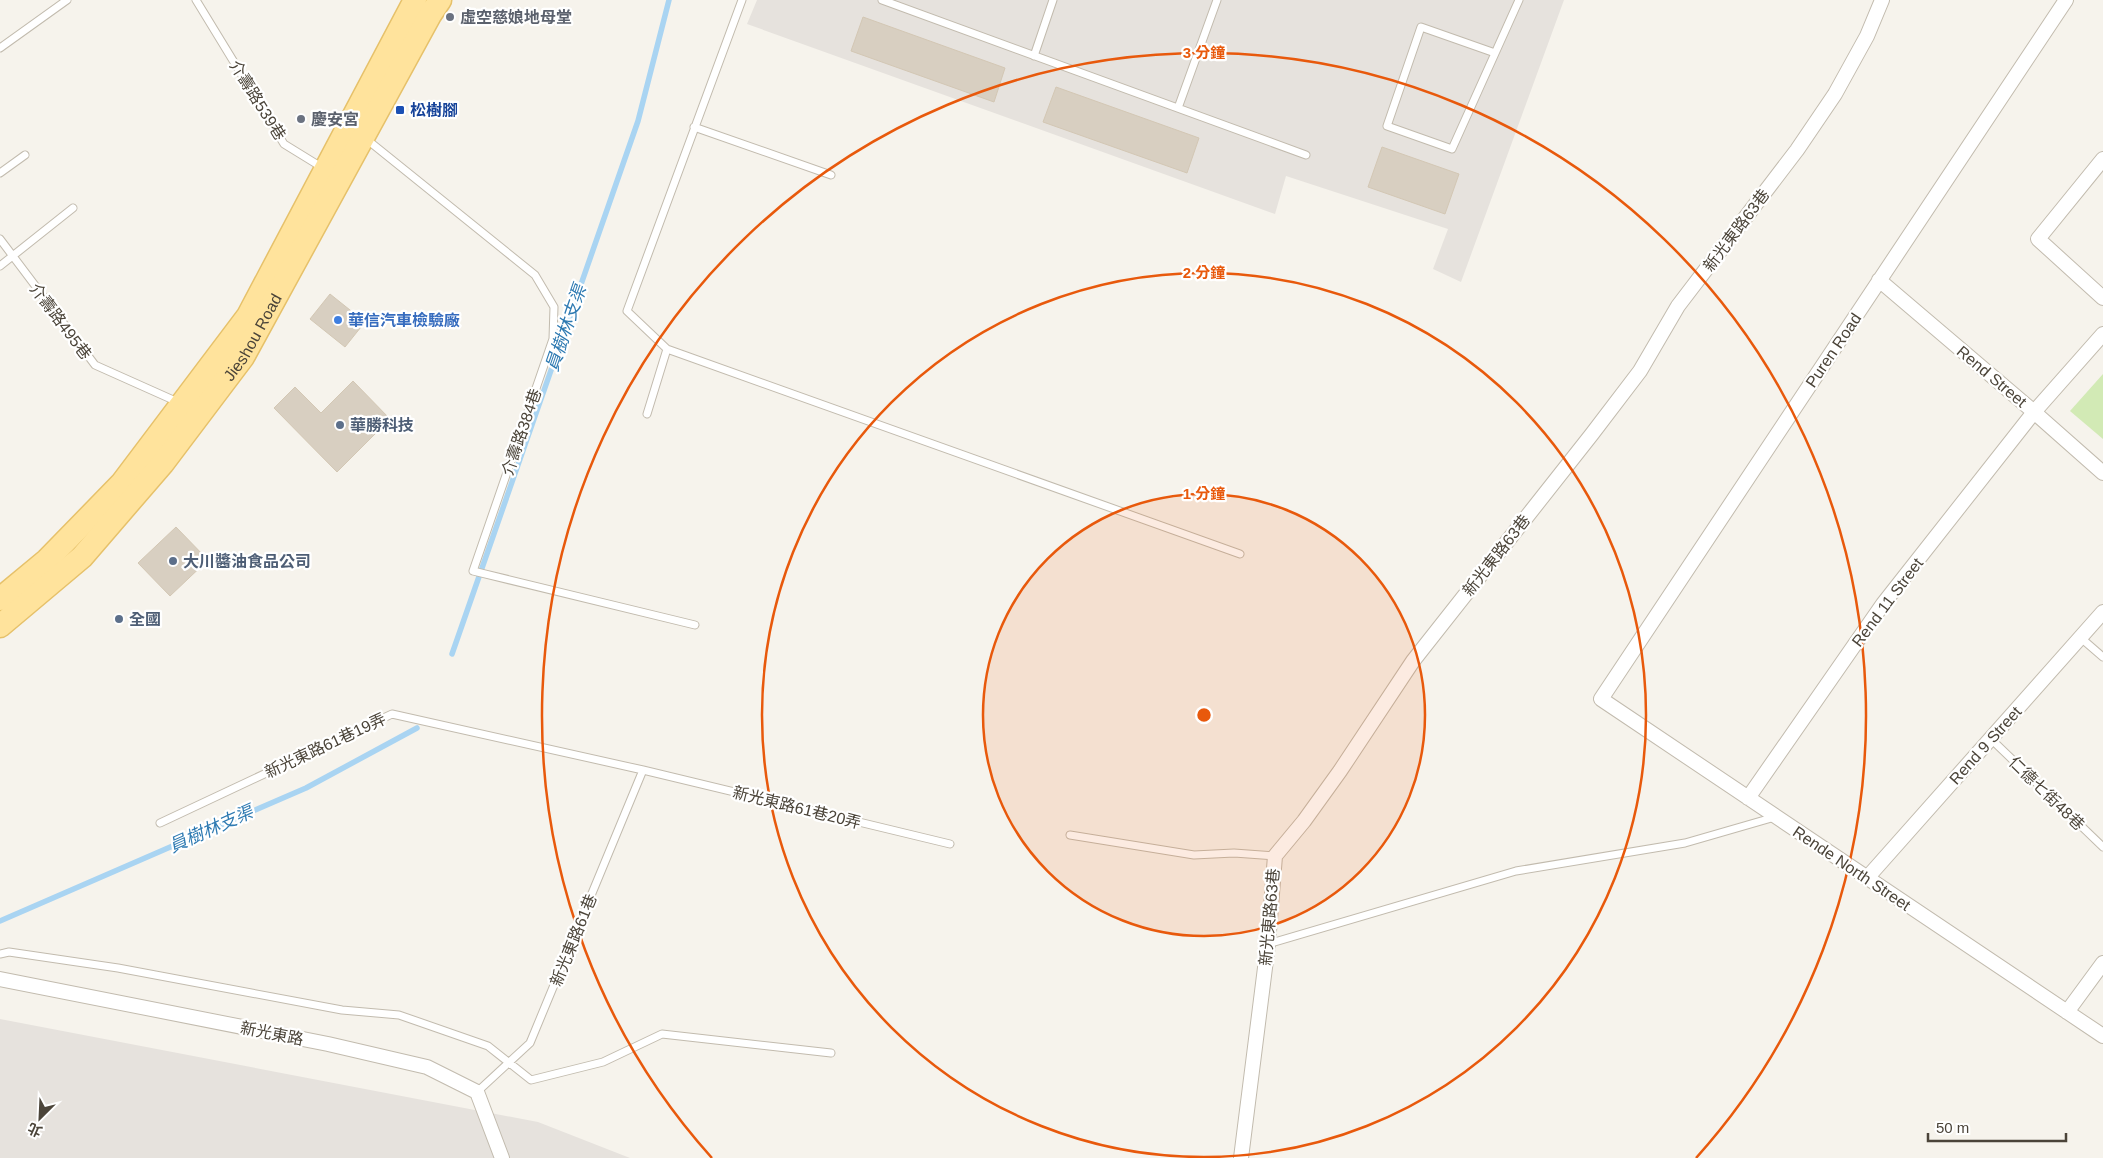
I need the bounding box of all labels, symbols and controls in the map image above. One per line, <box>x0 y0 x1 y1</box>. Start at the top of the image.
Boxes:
place label: 虛空慈娘地母堂 <box>460 8 572 26</box>
marker: 虛空慈娘地母堂 <box>444 11 456 23</box>
text: 3 分鐘 <box>1183 44 1225 61</box>
street label: 介壽路539巷 <box>226 57 289 143</box>
place label: 松樹腳 <box>410 101 458 119</box>
marker: 松樹腳 <box>394 104 406 116</box>
place label: 慶安宮 <box>311 110 359 128</box>
marker: 慶安宮 <box>295 113 307 125</box>
street label: 新光東路63巷 <box>1700 186 1773 274</box>
text: 2 分鐘 <box>1183 264 1225 281</box>
water label: 員樹林支渠 <box>542 279 591 374</box>
street label: 介壽路495巷 <box>27 280 95 363</box>
street label: Jieshou Road <box>220 291 285 384</box>
street label: Puren Road <box>1802 310 1864 390</box>
place label: 華信汽車檢驗廠 <box>348 311 460 329</box>
marker: 華信汽車檢驗廠 <box>332 314 344 326</box>
street label: Rend Street <box>1954 342 2030 411</box>
street label: 介壽路384巷 <box>499 387 544 478</box>
place label: 華勝科技 <box>350 416 414 434</box>
marker: 華勝科技 <box>334 419 346 431</box>
text: 1 分鐘 <box>1183 485 1225 502</box>
street label: 新光東路63巷 <box>1460 512 1533 599</box>
place label: 大川醬油食品公司 <box>183 552 311 570</box>
street label: Rend 11 Street <box>1849 554 1927 650</box>
marker: 大川醬油食品公司 <box>167 555 179 567</box>
place label: 全國 <box>129 611 161 628</box>
marker: 全國 <box>113 613 125 625</box>
street label: Rend 9 Street <box>1946 703 2025 788</box>
centre of rings <box>1195 706 1213 724</box>
street label: 新光東路61巷19弄 <box>262 710 388 781</box>
street label: 仁德七街48巷 <box>2006 753 2088 833</box>
street label: 新光東路61巷20弄 <box>731 783 863 832</box>
water label: 員樹林支渠 <box>166 800 259 856</box>
street label: Rende North Street <box>1790 823 1914 914</box>
street label: 新光東路63巷 <box>1257 868 1282 967</box>
street label: 新光東路61巷 <box>547 892 600 989</box>
street label: 新光東路 <box>239 1019 305 1048</box>
north arrow <box>15 1093 65 1143</box>
scale bar <box>1928 1110 2066 1142</box>
text: 50 m <box>1936 1119 1969 1136</box>
text: 北 <box>25 1120 44 1140</box>

